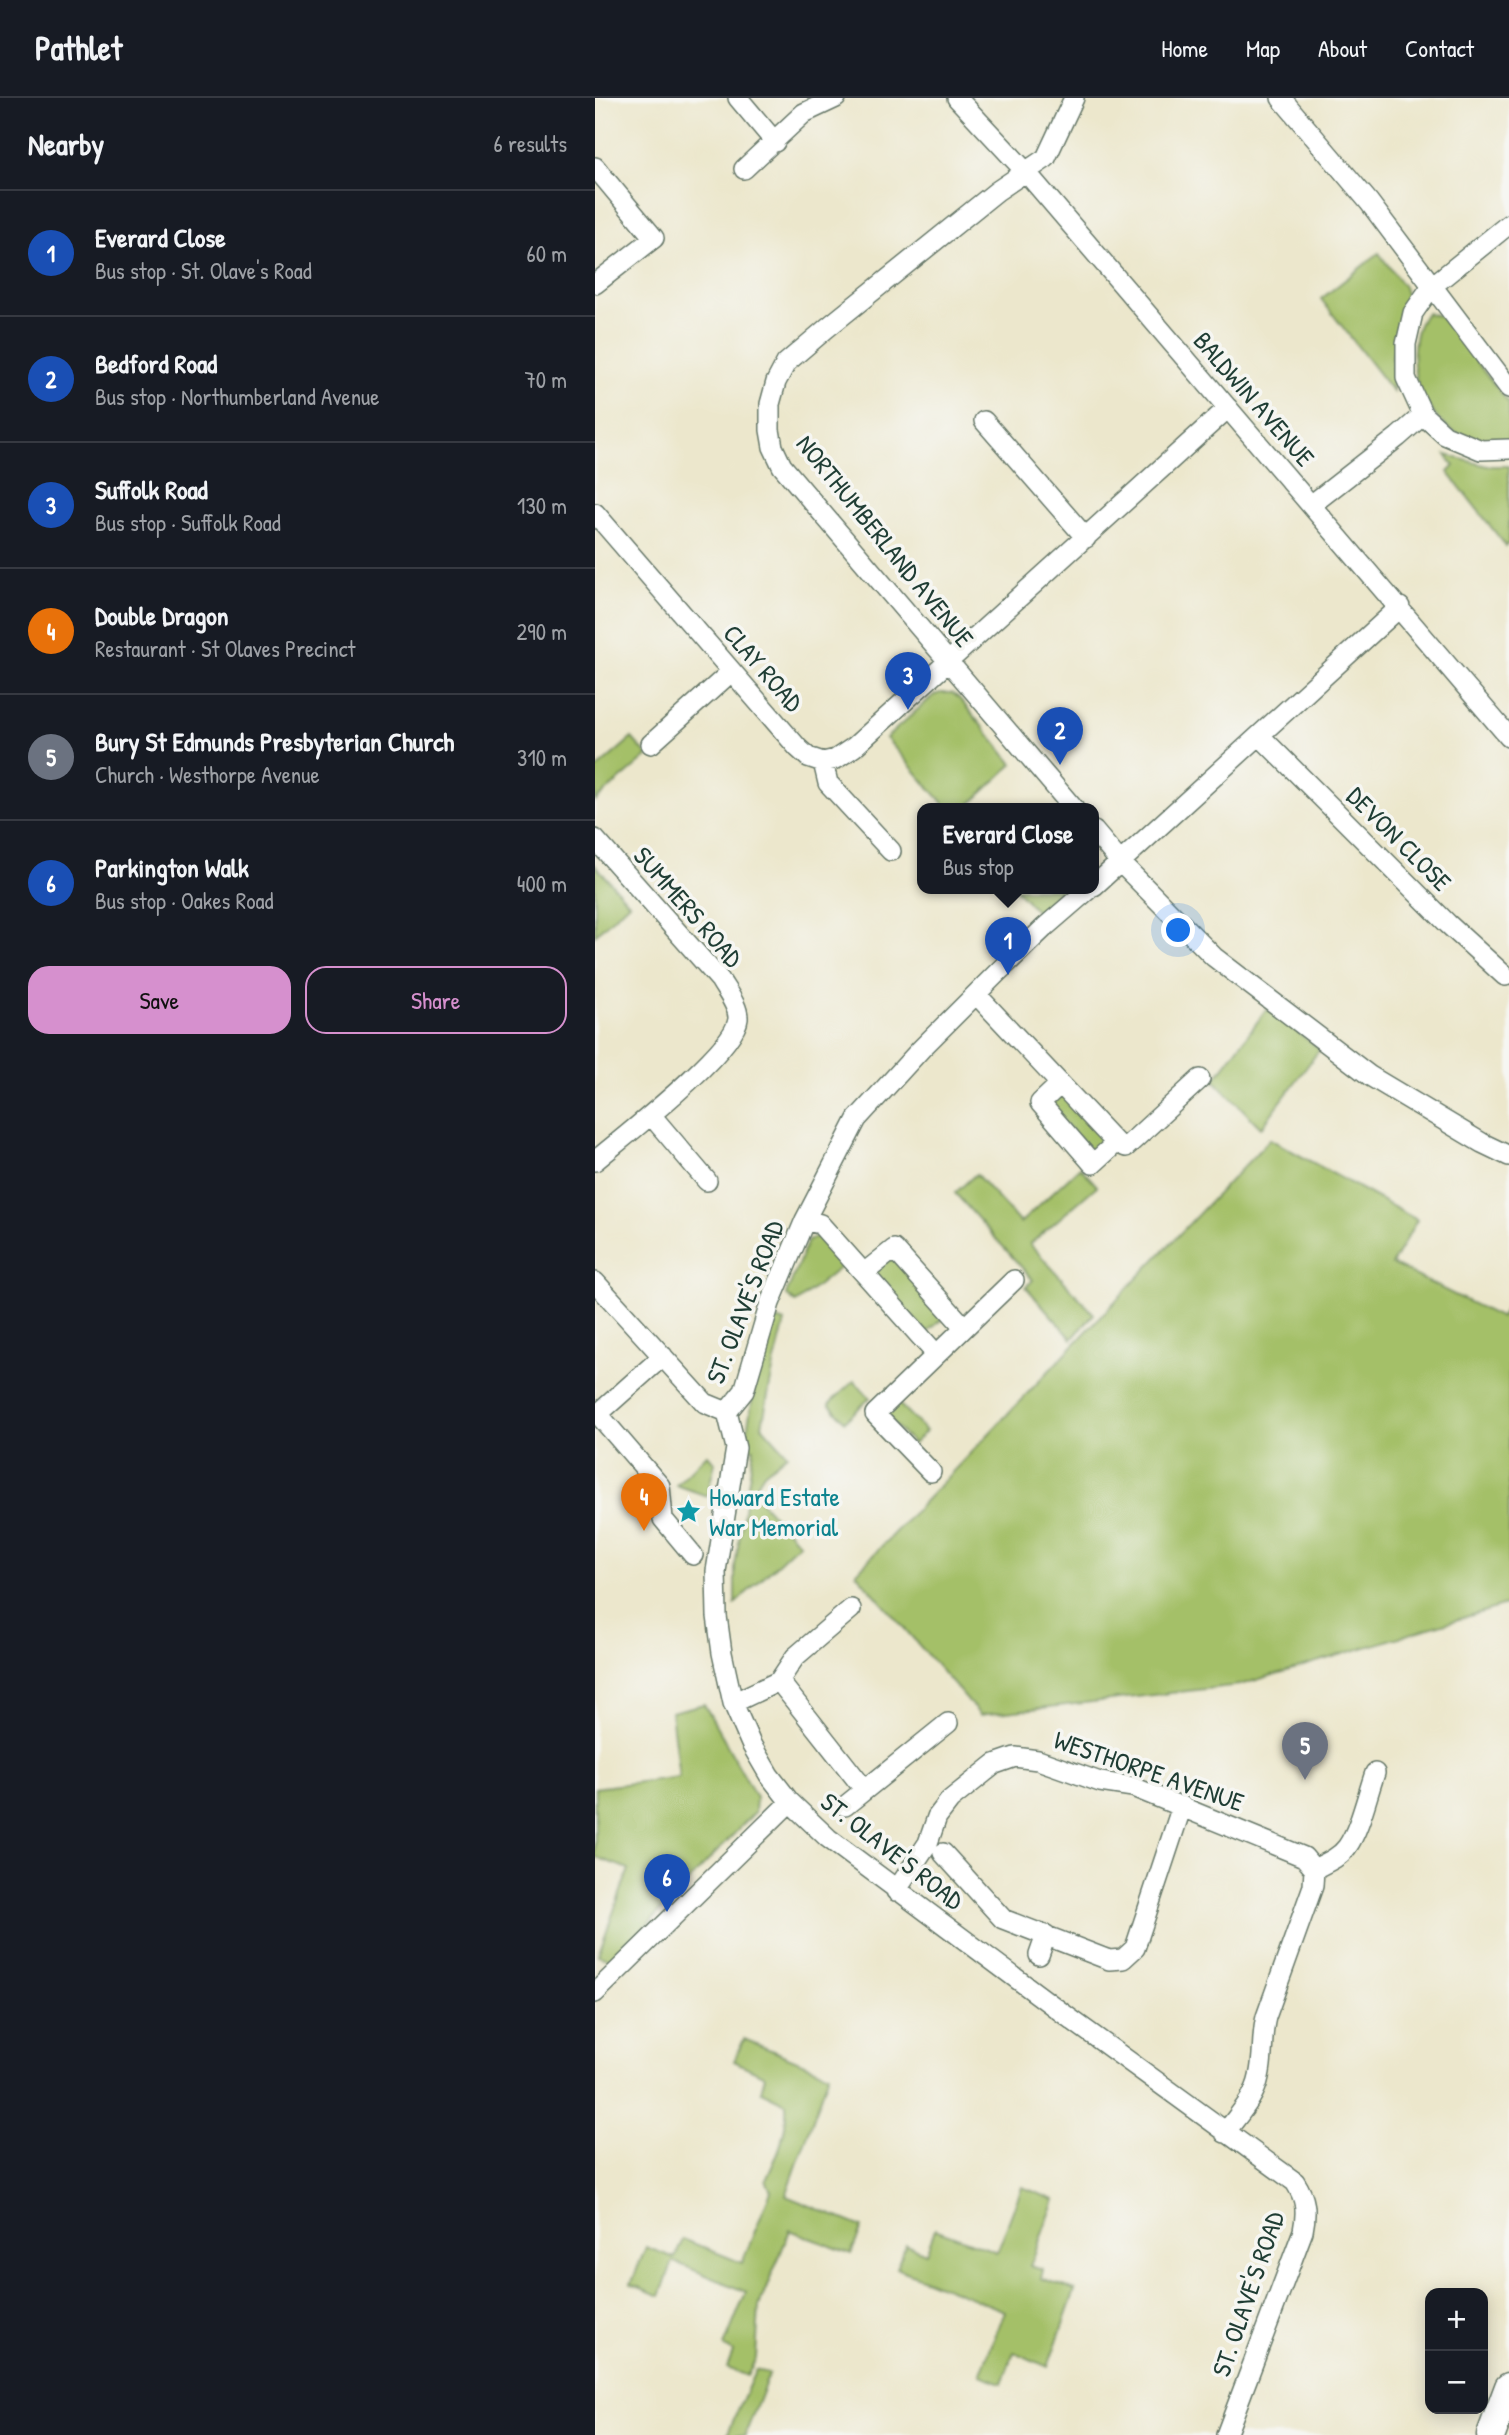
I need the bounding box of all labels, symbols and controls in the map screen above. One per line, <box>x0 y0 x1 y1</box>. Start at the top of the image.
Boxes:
text: Pathlet <box>35 26 122 70</box>
text: Home <box>1161 32 1208 64</box>
text: Map <box>1246 32 1280 64</box>
text: About <box>1318 32 1367 64</box>
text: Contact <box>1405 32 1474 64</box>
text: Nearby <box>28 124 104 164</box>
text: 6 results <box>494 128 567 159</box>
text: Everard Close <box>95 220 226 255</box>
text: 1 <box>47 238 55 269</box>
text: 60 m <box>527 238 567 269</box>
text: Bus stop · St. Olave's Road <box>95 255 312 286</box>
street label: BALDWIN AVENUE <box>1186 324 1323 474</box>
text: Bedford Road <box>95 346 217 381</box>
text: 2 <box>46 364 56 395</box>
text: 70 m <box>524 364 567 395</box>
text: Bus stop · Northumberland Avenue <box>95 381 379 412</box>
street label: NORTHUMBERLAND AVENUE <box>789 427 982 655</box>
text: Suffolk Road <box>95 472 208 507</box>
text: 3 <box>46 490 56 521</box>
text: 130 m <box>517 490 567 521</box>
text: Bus stop · Suffolk Road <box>95 507 281 538</box>
text: Double Dragon <box>95 598 229 633</box>
text: 4 <box>47 616 55 647</box>
text: 290 m <box>517 616 567 647</box>
street label: CLAY ROAD <box>716 616 812 719</box>
text: Restaurant · St Olaves Precinct <box>95 633 356 664</box>
pin: 3 <box>885 652 931 710</box>
pin: 2 <box>1037 707 1083 765</box>
text: Bury St Edmunds Presbyterian Church <box>95 724 454 759</box>
text: 5 <box>46 742 56 773</box>
text: 310 m <box>517 742 567 773</box>
text: Church · Westhorpe Avenue <box>95 759 320 790</box>
street label: DEVON CLOSE <box>1339 779 1460 899</box>
popup <box>917 803 1099 894</box>
text: Everard Close <box>943 816 1073 851</box>
street label: SUMMERS ROAD <box>626 839 751 975</box>
text: Parkington Walk <box>95 850 249 885</box>
text: Bus stop <box>943 851 1014 882</box>
text: 6 <box>46 868 56 899</box>
text: 400 m <box>517 868 567 899</box>
text: Bus stop · Oakes Road <box>95 885 273 916</box>
your location <box>1161 913 1195 947</box>
pin: 1 <box>985 917 1031 975</box>
button: Save <box>28 966 291 1034</box>
button: Share <box>305 966 567 1034</box>
street label: ST. OLAVE'S ROAD <box>697 1215 792 1388</box>
pin: 4 <box>621 1473 667 1531</box>
place label: Howard Estate War Memorial <box>709 1479 840 1544</box>
place icon: Howard Estate War Memorial <box>675 1498 703 1526</box>
street label: WESTHORPE AVENUE <box>1050 1722 1249 1820</box>
pin: 5 <box>1282 1722 1328 1780</box>
street label: ST. OLAVE'S ROAD <box>814 1784 971 1918</box>
pin: 6 <box>644 1854 690 1912</box>
street label: ST. OLAVE'S ROAD <box>1203 2206 1292 2381</box>
map controls <box>1425 2288 1488 2414</box>
button: + <box>1425 2288 1488 2351</box>
button: − <box>1425 2351 1488 2414</box>

